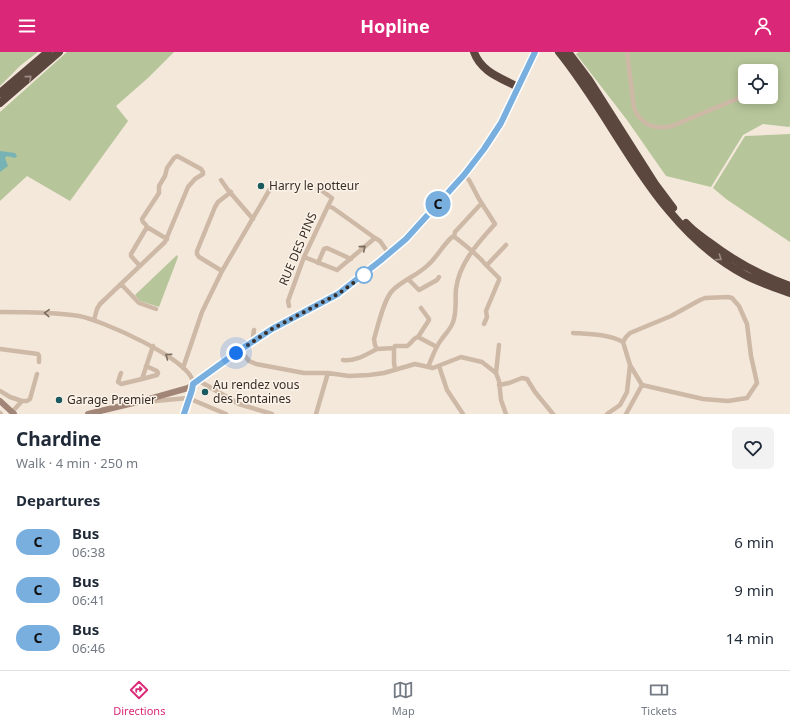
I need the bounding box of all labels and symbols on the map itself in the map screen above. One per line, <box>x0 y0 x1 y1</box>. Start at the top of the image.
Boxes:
one-way arrow <box>25 75 32 82</box>
place label: Harry le potteur <box>269 177 359 194</box>
marker: Harry le potteur <box>256 181 266 191</box>
line badge: C <box>425 191 451 217</box>
street label: RUE DES PINS <box>274 209 321 288</box>
one-way arrow <box>358 246 366 253</box>
one-way arrow <box>715 254 722 261</box>
unlabelled marker <box>355 266 373 284</box>
one-way arrow <box>44 308 50 317</box>
your location <box>226 343 246 363</box>
one-way arrow <box>166 354 173 361</box>
place label: Au rendez vous des Fontaines <box>213 376 300 407</box>
marker: Au rendez vous des Fontaines <box>200 387 210 397</box>
place label: Garage Premier <box>67 391 156 408</box>
marker: Garage Premier <box>54 395 64 405</box>

